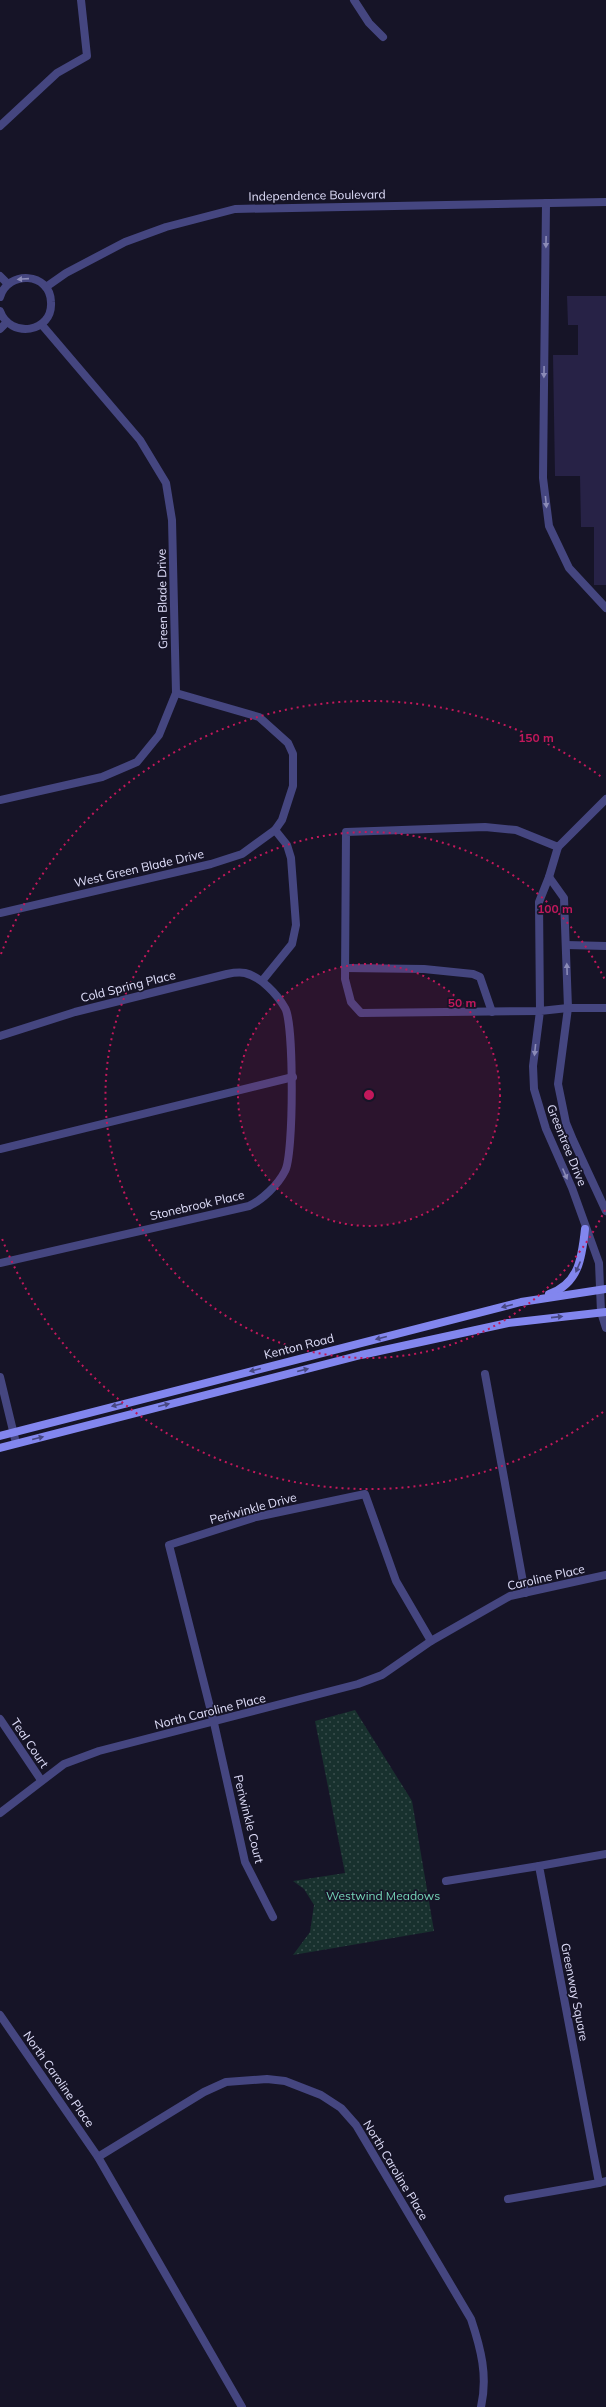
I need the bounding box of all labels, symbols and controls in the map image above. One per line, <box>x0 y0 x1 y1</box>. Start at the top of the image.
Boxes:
street label: Independence Boulevard <box>248 186 386 204</box>
one-way arrow <box>543 236 549 249</box>
one-way arrow <box>17 275 30 282</box>
one-way arrow <box>541 366 548 378</box>
one-way arrow <box>543 496 549 508</box>
street label: Green Blade Drive <box>154 549 170 649</box>
text: 150 m <box>518 730 554 745</box>
street label: West Green Blade Drive <box>73 846 205 890</box>
text: 100 m <box>537 901 573 916</box>
one-way arrow <box>564 962 570 975</box>
street label: Cold Spring Place <box>79 967 177 1005</box>
text: 50 m <box>448 995 476 1010</box>
one-way arrow <box>532 1043 538 1056</box>
centre of rings <box>362 1088 376 1102</box>
street label: Greentree Drive <box>544 1102 590 1188</box>
one-way arrow <box>563 1168 569 1180</box>
street label: Stonebrook Place <box>148 1187 246 1223</box>
one-way arrow <box>575 1261 581 1273</box>
one-way arrow <box>500 1303 512 1309</box>
one-way arrow <box>551 1314 563 1320</box>
street label: Kenton Road <box>262 1330 336 1362</box>
one-way arrow <box>375 1335 387 1341</box>
one-way arrow <box>297 1366 309 1372</box>
one-way arrow <box>249 1367 261 1373</box>
one-way arrow <box>111 1402 123 1408</box>
one-way arrow <box>157 1402 170 1408</box>
one-way arrow <box>32 1435 44 1441</box>
street label: Periwinkle Drive <box>208 1489 298 1527</box>
street label: Caroline Place <box>506 1561 586 1593</box>
street label: North Caroline Place <box>153 1690 267 1732</box>
street label: Teal Court <box>8 1715 52 1771</box>
street label: Periwinkle Court <box>231 1773 267 1865</box>
park label: Westwind Meadows <box>326 1888 440 1903</box>
street label: Greenway Square <box>558 1942 592 2042</box>
street label: North Caroline Place <box>20 2028 98 2130</box>
street label: North Caroline Place <box>360 2117 432 2223</box>

